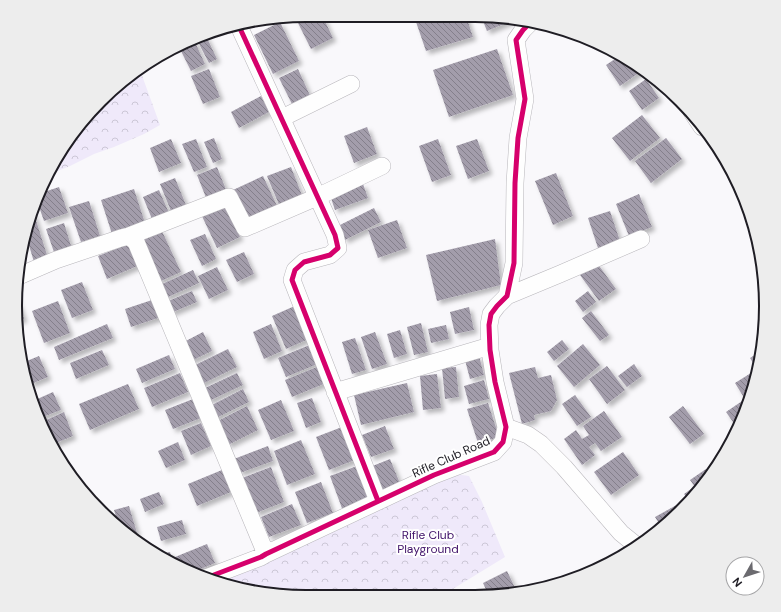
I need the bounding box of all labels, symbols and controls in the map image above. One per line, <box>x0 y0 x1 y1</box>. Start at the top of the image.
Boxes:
street label: Rifle Club Road <box>410 433 492 481</box>
park label: Rifle Club Playground <box>397 527 459 557</box>
north arrow <box>725 556 765 596</box>
text: N <box>729 575 745 590</box>

